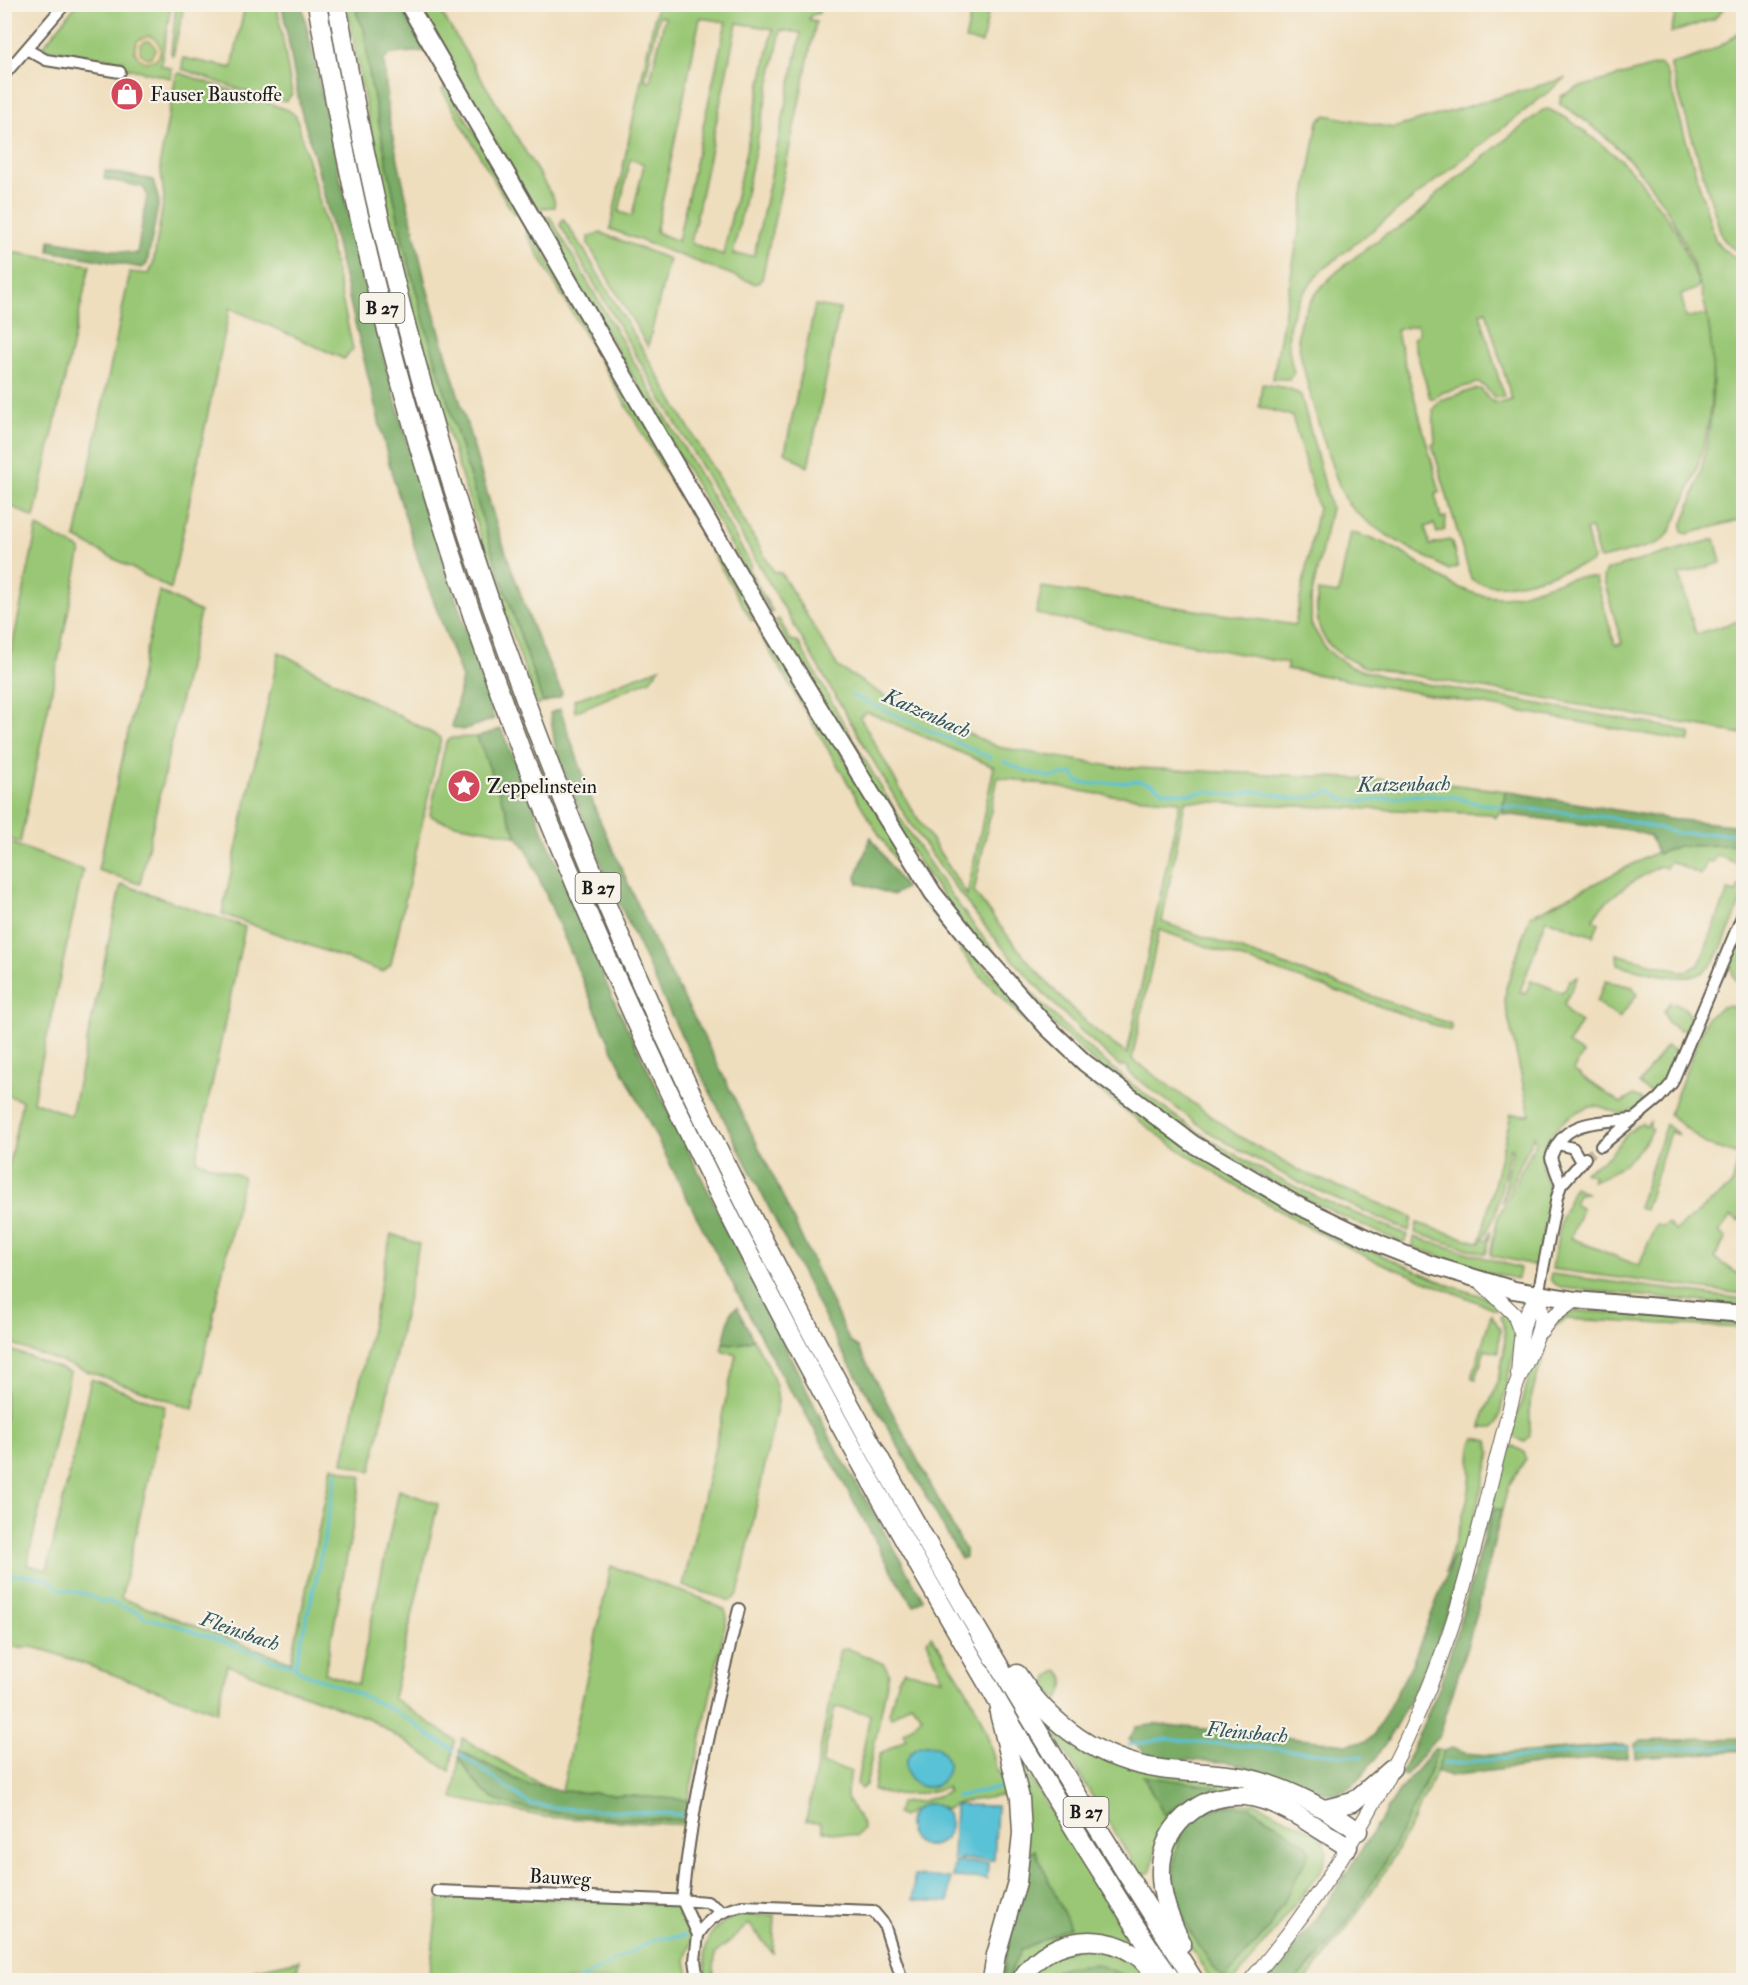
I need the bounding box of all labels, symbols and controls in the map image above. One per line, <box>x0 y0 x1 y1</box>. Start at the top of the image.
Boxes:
shop icon: Fauser Baustoffe <box>109 76 145 112</box>
place label: Fauser Baustoffe <box>150 82 282 107</box>
road number: B 27 <box>360 293 404 323</box>
water label: Katzenbach <box>878 682 975 745</box>
place icon: Zeppelinstein <box>446 768 482 804</box>
water label: Katzenbach <box>1356 770 1451 799</box>
place label: Zeppelinstein <box>487 774 597 800</box>
road number: B 27 <box>576 873 620 903</box>
water label: Fleinsbach <box>196 1605 283 1658</box>
water label: Fleinsbach <box>1204 1715 1289 1750</box>
road number: B 27 <box>1064 1797 1108 1827</box>
street label: Bauweg <box>528 1863 593 1892</box>

